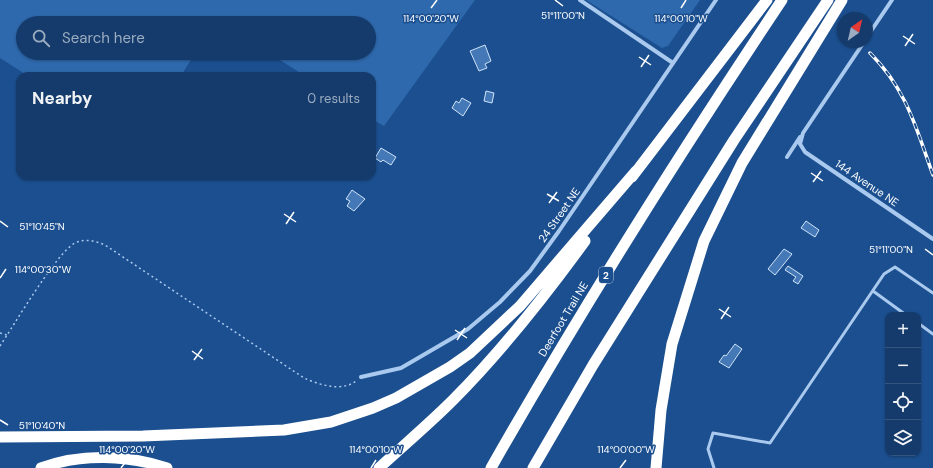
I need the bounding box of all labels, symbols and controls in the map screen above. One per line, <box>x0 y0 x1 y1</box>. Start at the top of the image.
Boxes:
text: 51°11'00"N <box>541 9 585 22</box>
text: 114°00'20"W <box>403 12 459 25</box>
text: 114°00'10"W <box>654 12 708 25</box>
north arrow <box>837 12 873 48</box>
search box <box>16 16 376 60</box>
icon: search <box>30 27 52 49</box>
text: Search here <box>62 28 145 48</box>
text: Nearby <box>32 87 92 109</box>
text: 0 results <box>307 90 360 107</box>
street label: 144 Avenue NE <box>832 157 902 209</box>
street label: 24 Street NE <box>535 185 583 245</box>
text: 51°10'45"N <box>19 220 65 233</box>
text: 51°11'00"N <box>869 243 913 256</box>
text: 114°00'30"W <box>15 263 71 276</box>
road number: 2 <box>599 267 613 283</box>
street label: Deerfoot Trail NE <box>535 279 591 359</box>
map controls <box>885 312 921 456</box>
button: + <box>885 312 921 348</box>
button: − <box>885 348 921 384</box>
button: locate <box>885 384 921 420</box>
text: 51°10'40"N <box>19 419 65 432</box>
button: layers <box>885 420 921 456</box>
text: 114°00'20"W <box>99 443 155 456</box>
text: 114°00'10"W <box>349 443 403 456</box>
text: 114°00'00"W <box>597 443 655 456</box>

